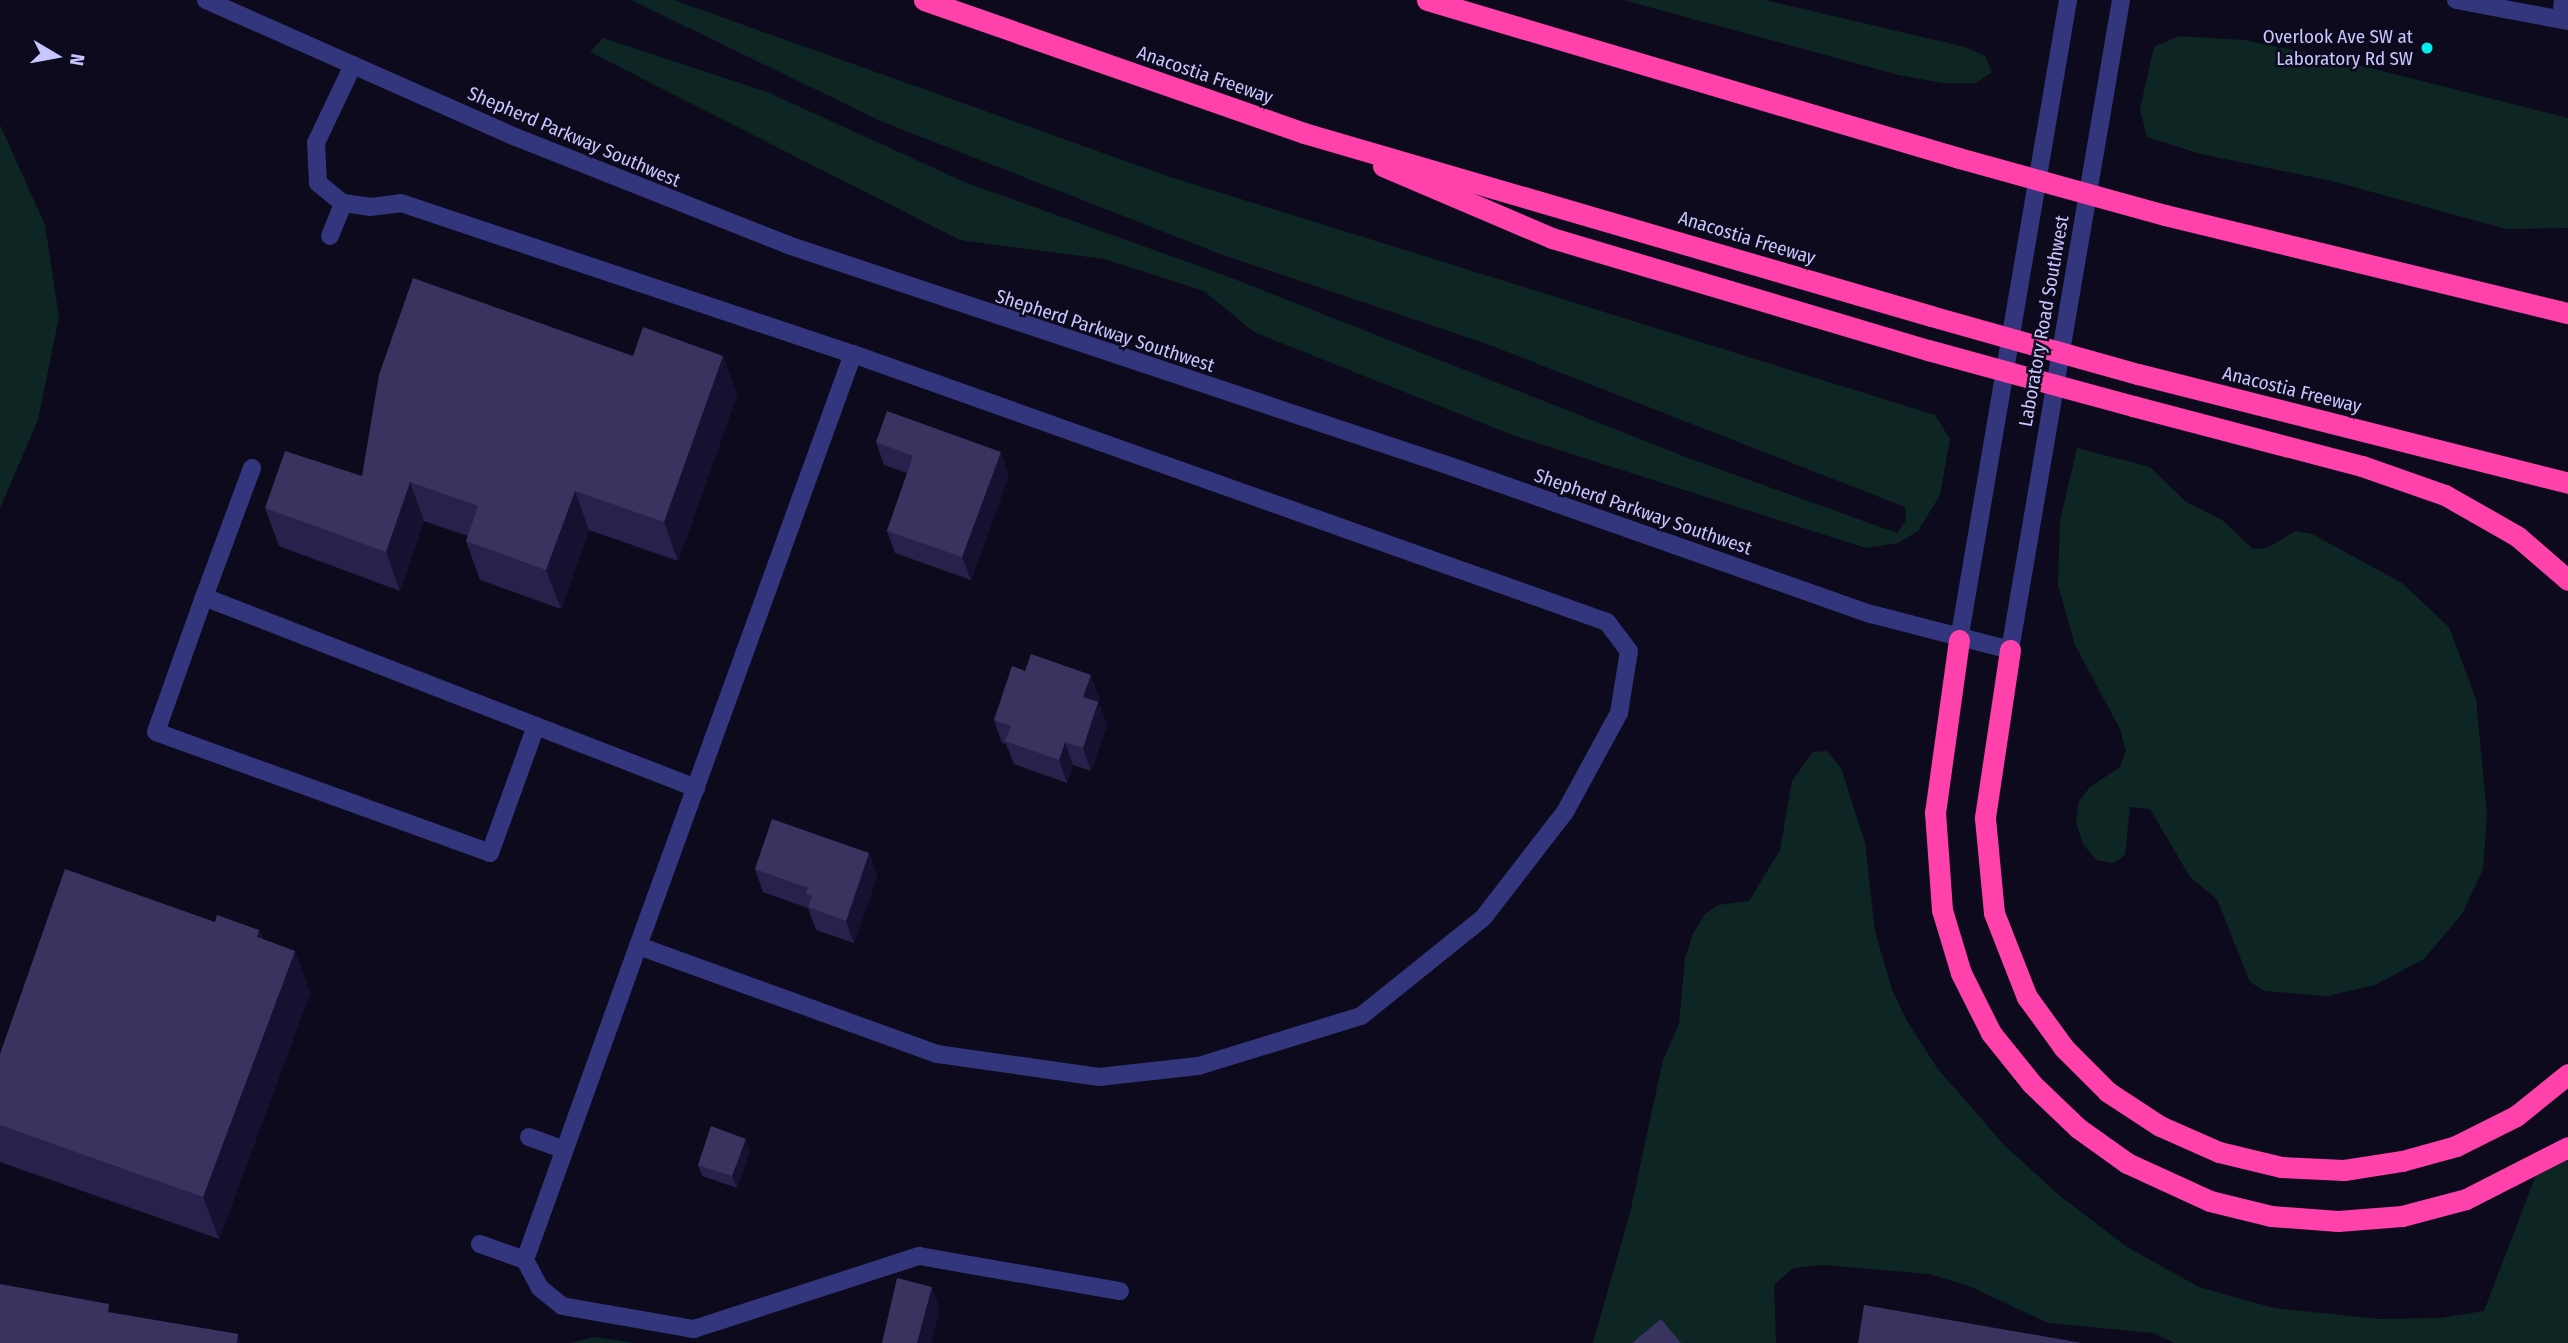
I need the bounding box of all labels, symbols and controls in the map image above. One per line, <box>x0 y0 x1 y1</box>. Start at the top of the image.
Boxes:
north arrow <box>21 21 91 91</box>
place label: Overlook Ave SW at Laboratory Rd SW <box>2263 26 2413 70</box>
marker: Overlook Ave SW at Laboratory Rd SW <box>2419 40 2435 56</box>
street label: Anacostia Freeway <box>1134 41 1276 109</box>
text: N <box>65 52 89 67</box>
street label: Shepherd Parkway Southwest <box>464 82 684 192</box>
street label: Anacostia Freeway <box>1676 206 1818 270</box>
street label: Laboratory Road Southwest <box>2014 214 2074 428</box>
street label: Shepherd Parkway Southwest <box>993 285 1217 377</box>
street label: Anacostia Freeway <box>2220 362 2364 418</box>
street label: Shepherd Parkway Southwest <box>1531 464 1755 560</box>

